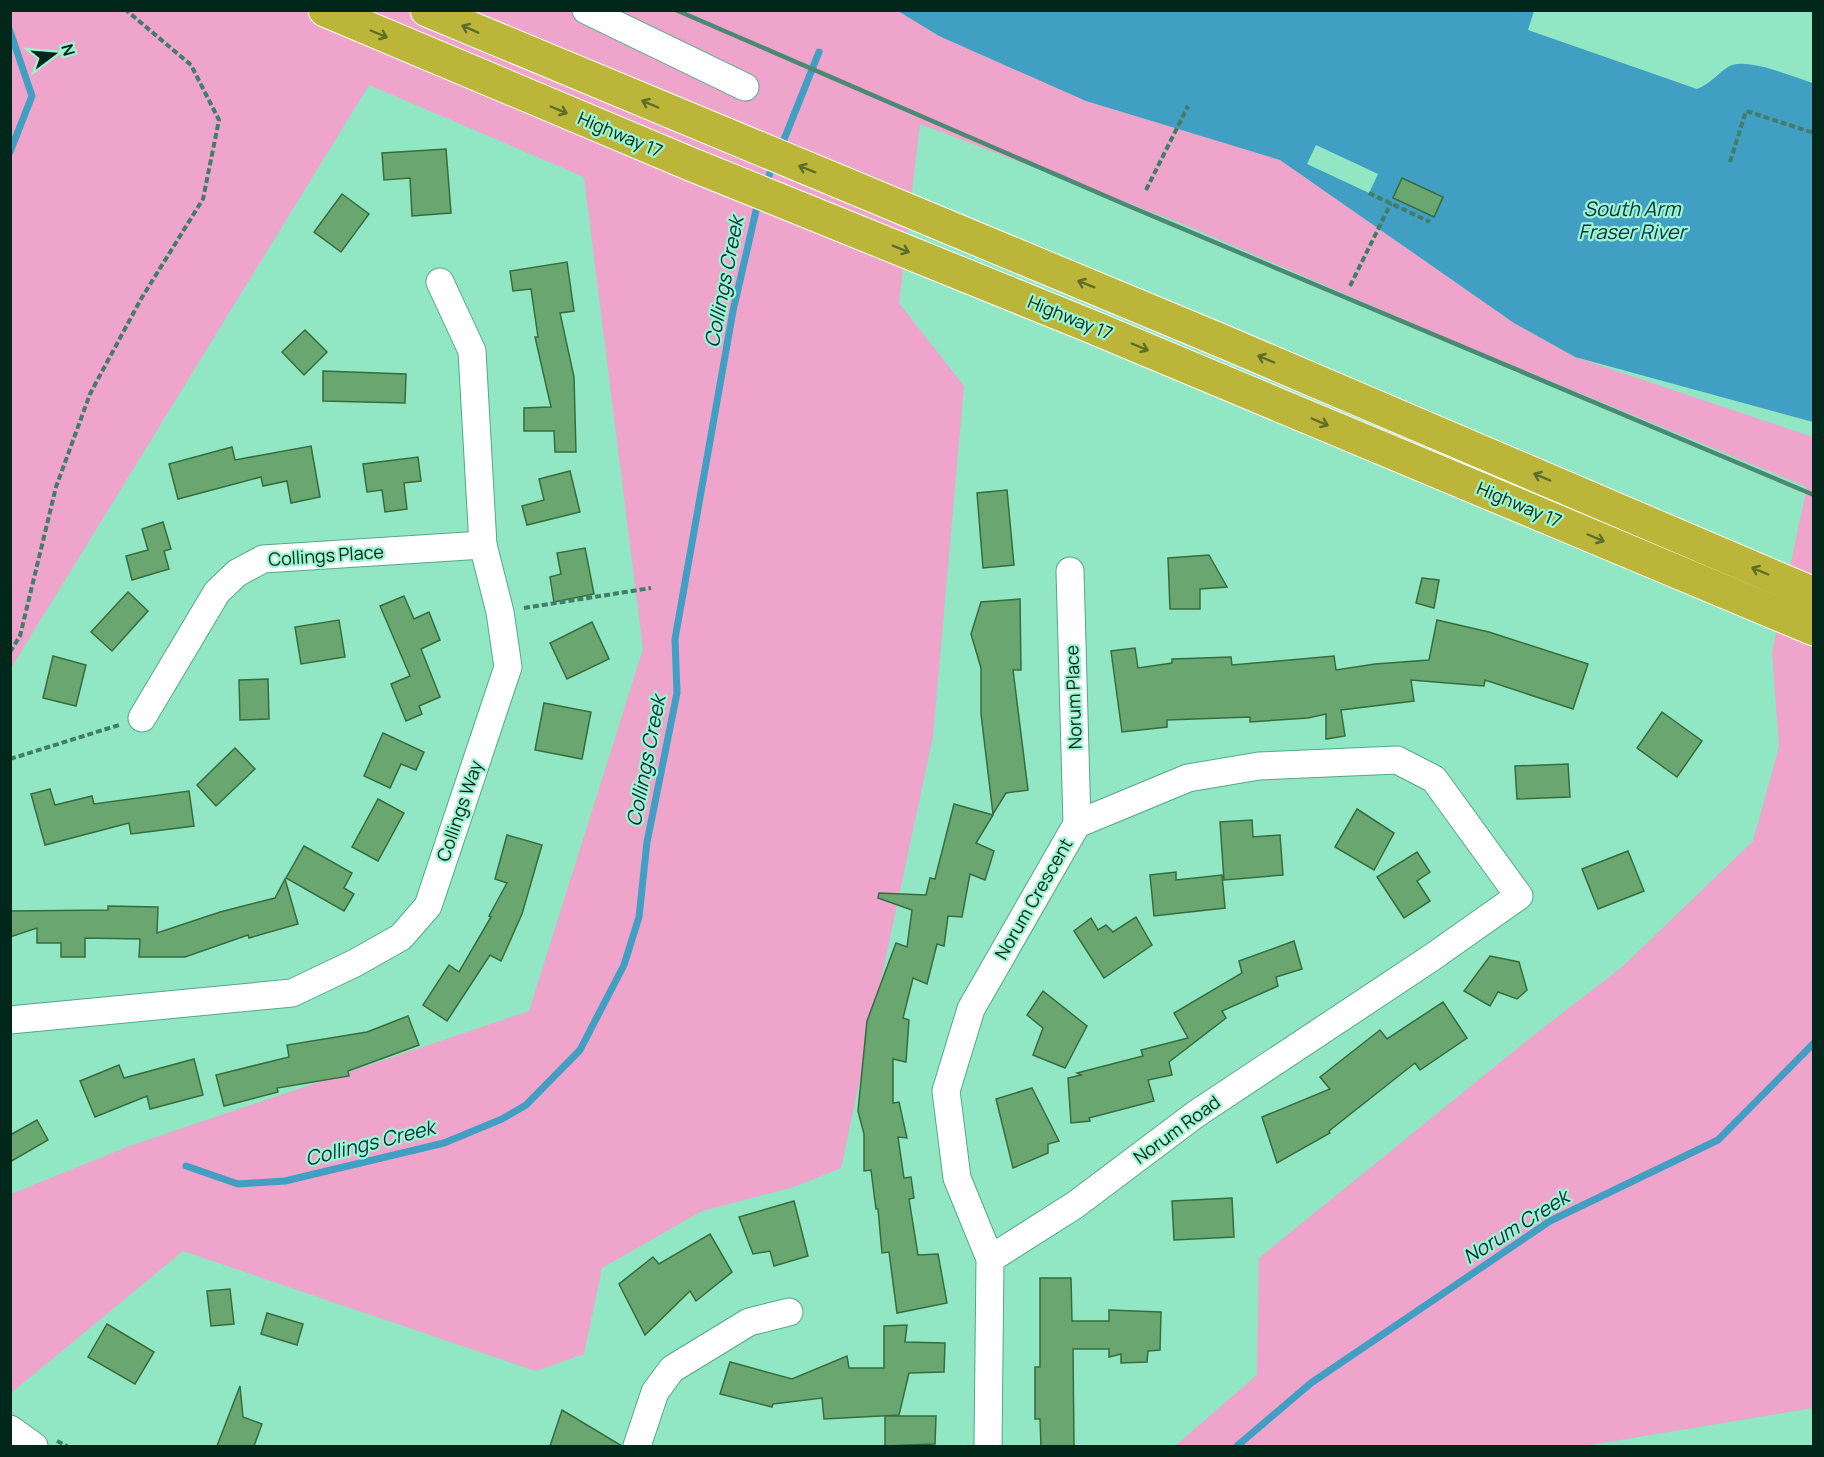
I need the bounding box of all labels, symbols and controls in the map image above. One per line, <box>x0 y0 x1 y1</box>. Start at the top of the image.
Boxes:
one-way arrow <box>461 23 479 34</box>
north arrow <box>24 24 84 84</box>
one-way arrow <box>370 29 388 40</box>
text: N <box>56 41 81 58</box>
one-way arrow <box>641 98 659 109</box>
one-way arrow <box>549 105 567 116</box>
street label: Highway 17 <box>574 105 666 163</box>
one-way arrow <box>799 163 817 174</box>
water label: South Arm Fraser River <box>1578 195 1688 245</box>
water label: Collings Creek <box>698 211 750 350</box>
one-way arrow <box>891 245 910 256</box>
one-way arrow <box>1077 278 1096 289</box>
street label: Highway 17 <box>1024 289 1116 345</box>
one-way arrow <box>1131 342 1149 353</box>
one-way arrow <box>1257 353 1275 364</box>
one-way arrow <box>1310 417 1328 428</box>
one-way arrow <box>1533 471 1552 482</box>
street label: Highway 17 <box>1473 475 1565 533</box>
one-way arrow <box>1587 533 1605 544</box>
street label: Collings Place <box>267 539 385 571</box>
one-way arrow <box>1751 564 1769 576</box>
street label: Norum Place <box>1059 644 1087 750</box>
water label: Collings Creek <box>620 690 672 829</box>
street label: Collings Way <box>431 756 488 864</box>
street label: Norum Crescent <box>989 834 1078 963</box>
street label: Norum Road <box>1128 1090 1225 1169</box>
water label: Collings Creek <box>302 1113 441 1172</box>
water label: Norum Creek <box>1458 1182 1576 1270</box>

